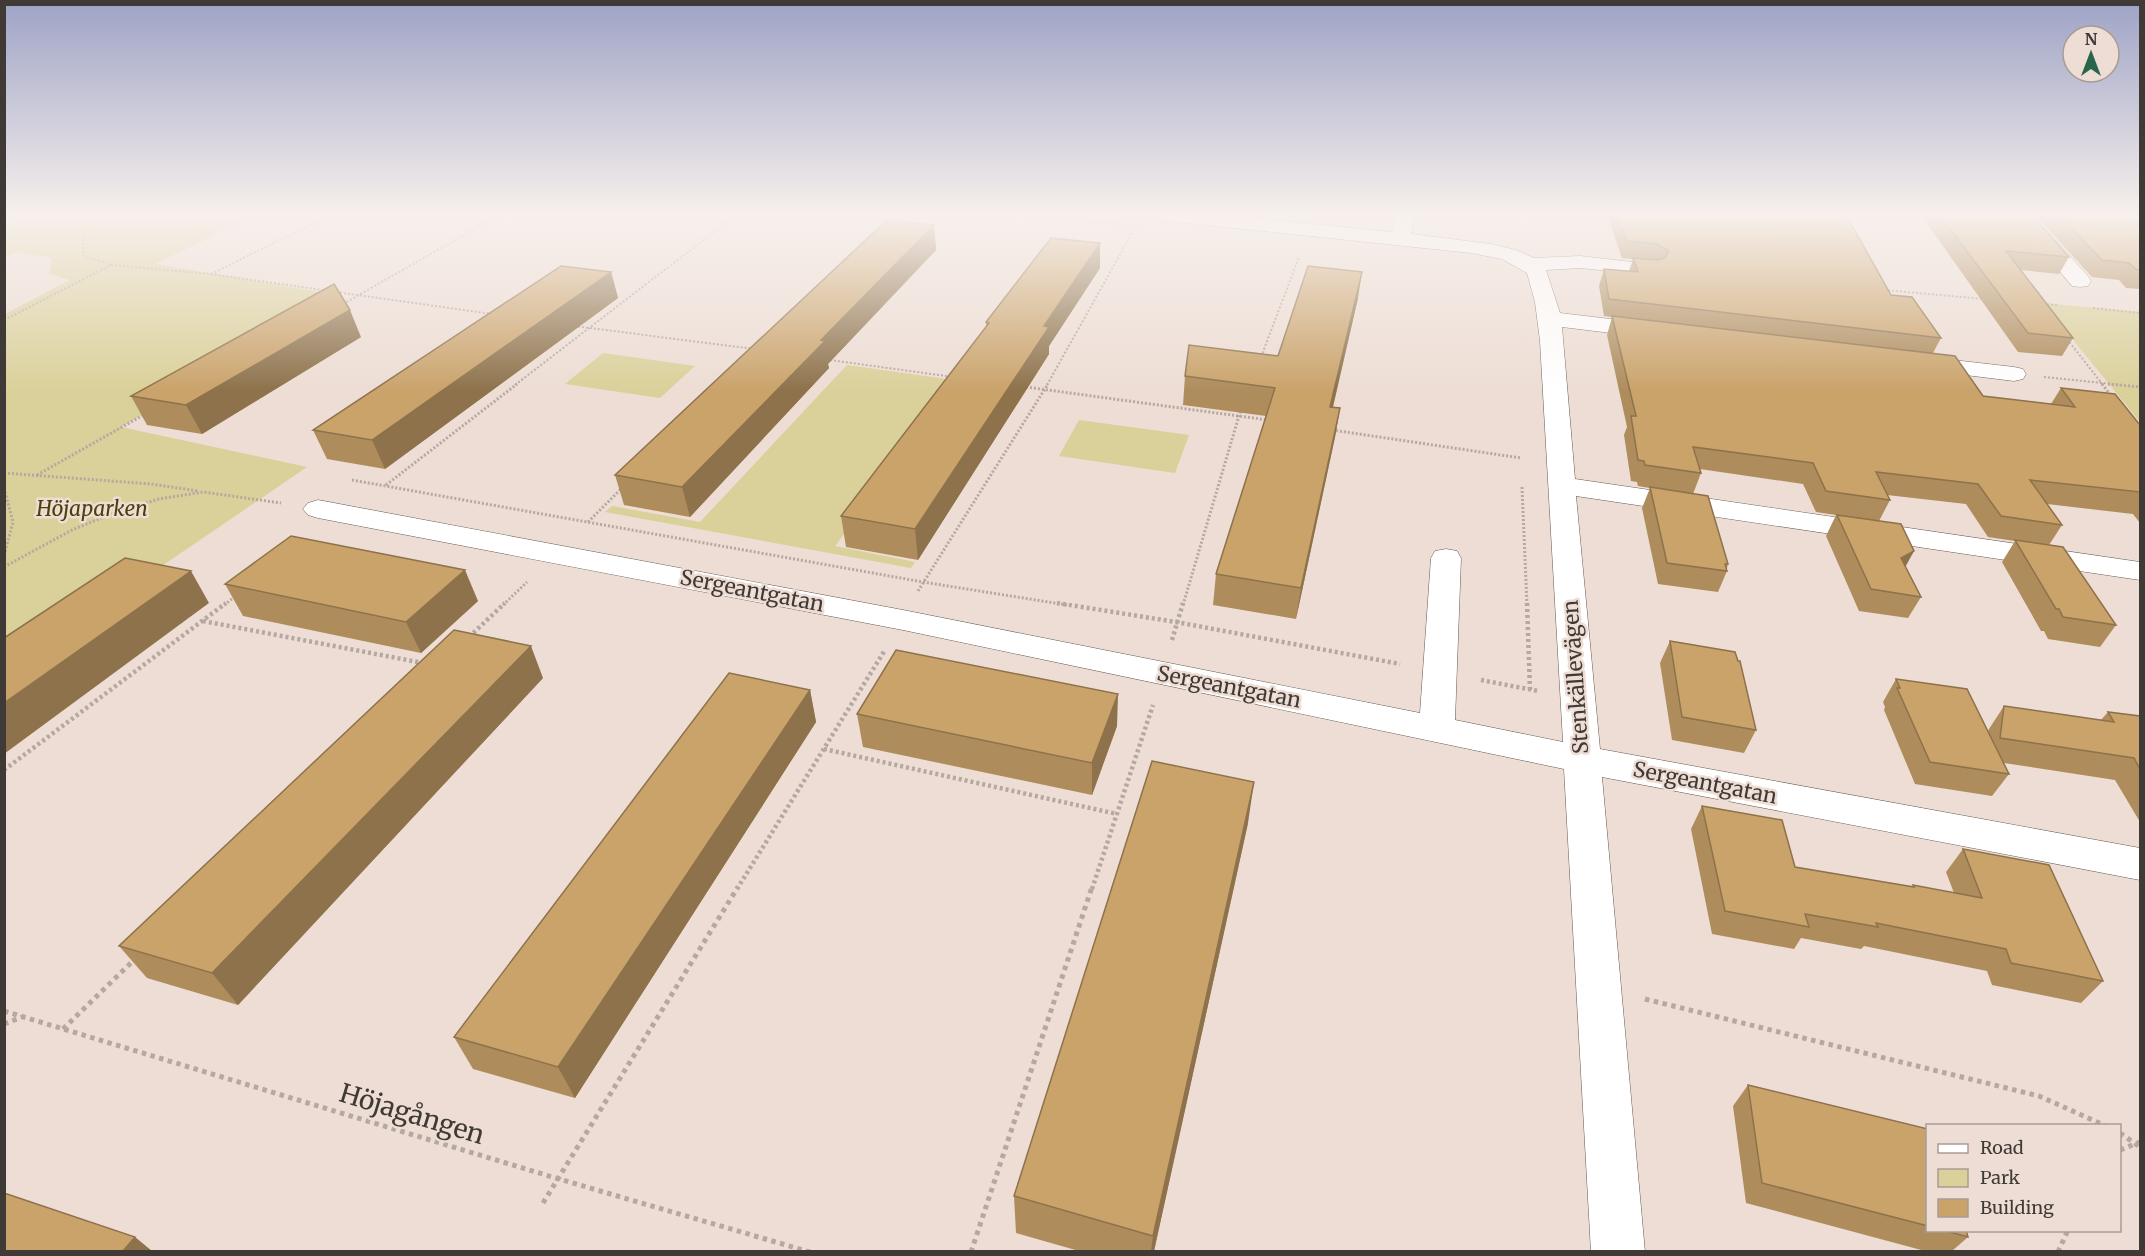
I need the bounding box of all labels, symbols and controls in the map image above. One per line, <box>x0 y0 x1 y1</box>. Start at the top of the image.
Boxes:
north arrow <box>2061 24 2121 84</box>
text: N <box>2085 29 2098 49</box>
park label: Höjaparken <box>35 495 148 522</box>
street label: Sergeantgatan <box>678 563 826 618</box>
street label: Stenkällevägen <box>1557 599 1594 755</box>
street label: Sergeantgatan <box>1155 659 1303 714</box>
street label: Sergeantgatan <box>1631 755 1779 810</box>
street label: Höjagången <box>336 1076 489 1151</box>
legend <box>1926 1124 2121 1232</box>
text: Road <box>1980 1136 2024 1159</box>
text: Park <box>1980 1166 2021 1189</box>
text: Building <box>1980 1196 2054 1219</box>

